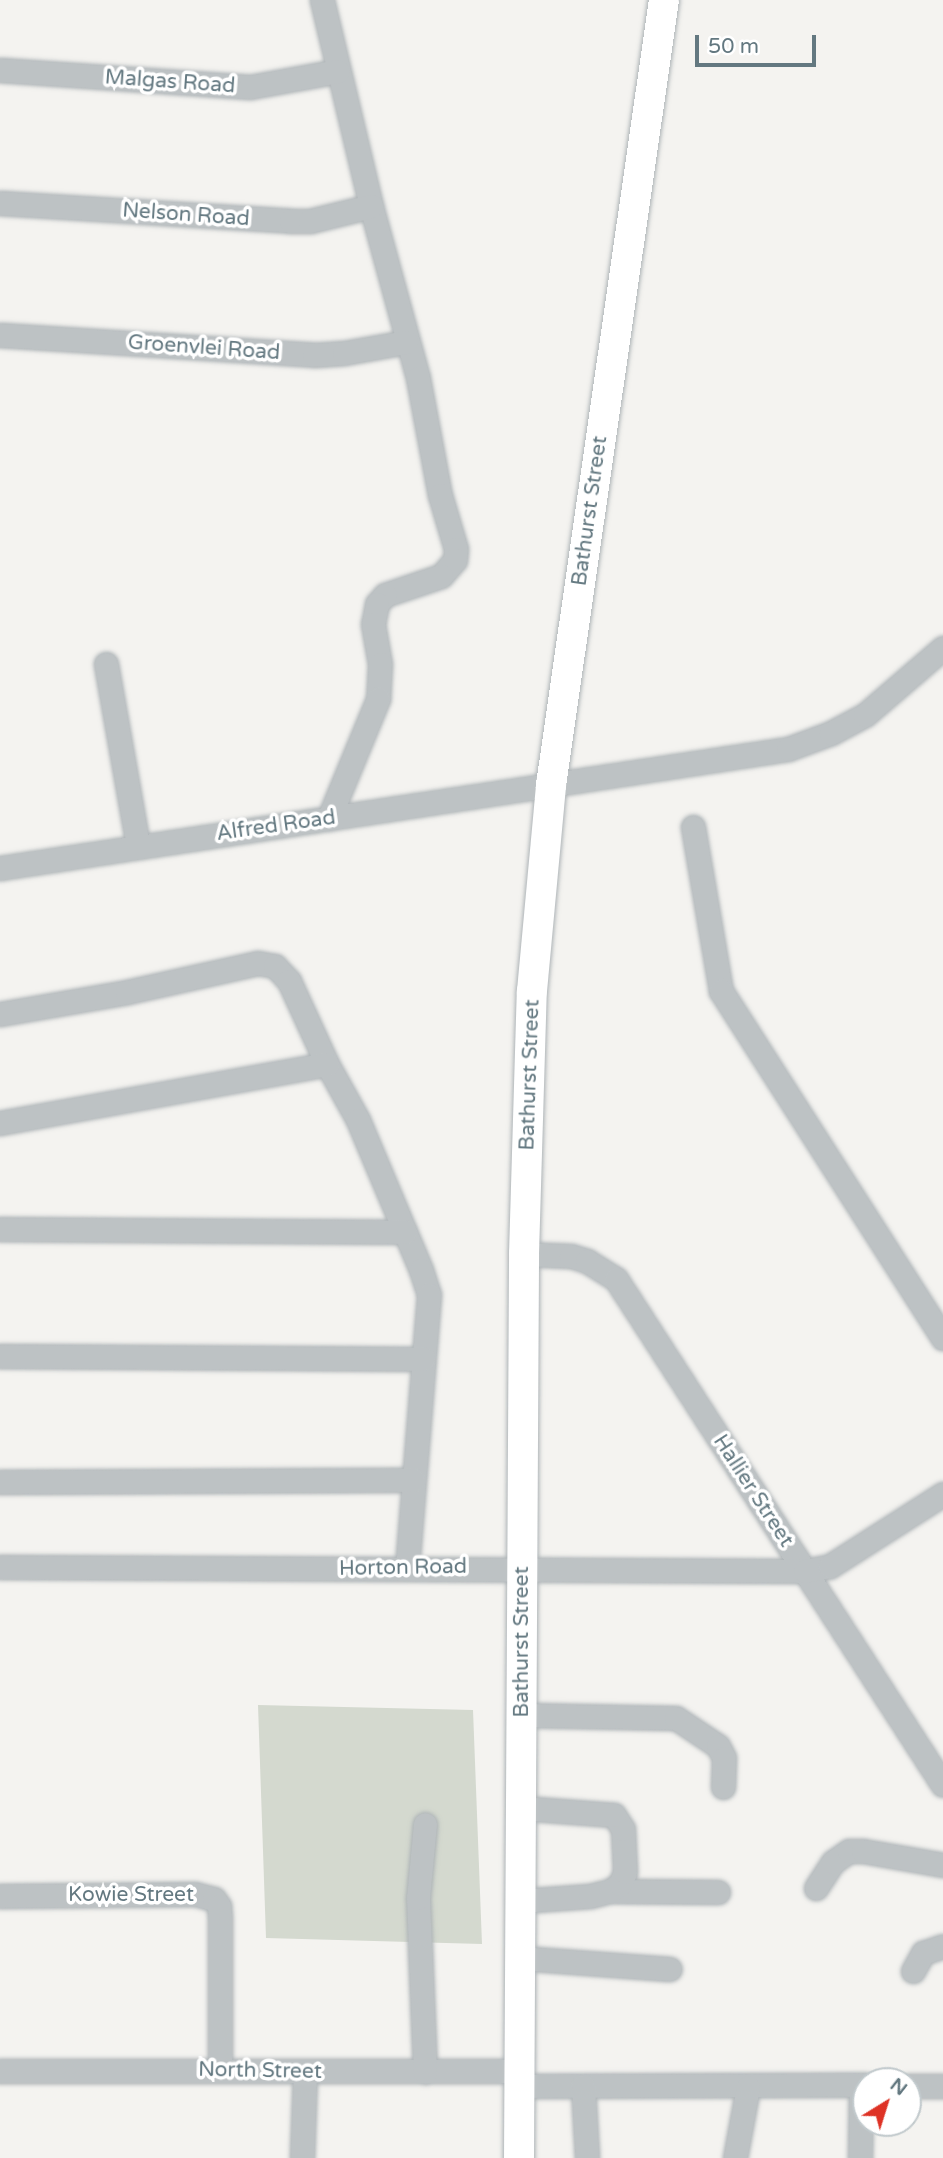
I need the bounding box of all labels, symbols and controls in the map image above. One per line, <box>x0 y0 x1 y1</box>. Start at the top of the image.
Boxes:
scale bar <box>698 21 819 65</box>
text: 50 m <box>708 34 759 59</box>
street label: Malgas Road <box>104 65 236 99</box>
street label: Nelson Road <box>121 198 251 232</box>
street label: Groenvlei Road <box>127 330 281 366</box>
street label: Bathurst Street <box>567 434 613 588</box>
street label: Alfred Road <box>215 805 337 847</box>
street label: Bathurst Street <box>515 999 545 1151</box>
street label: Hallier Street <box>707 1430 799 1552</box>
street label: Horton Road <box>339 1554 467 1582</box>
street label: Bathurst Street <box>509 1566 535 1718</box>
street label: Kowie Street <box>68 1882 194 1908</box>
street label: North Street <box>198 2057 322 2085</box>
north arrow <box>852 2067 922 2137</box>
text: N <box>886 2074 911 2100</box>

